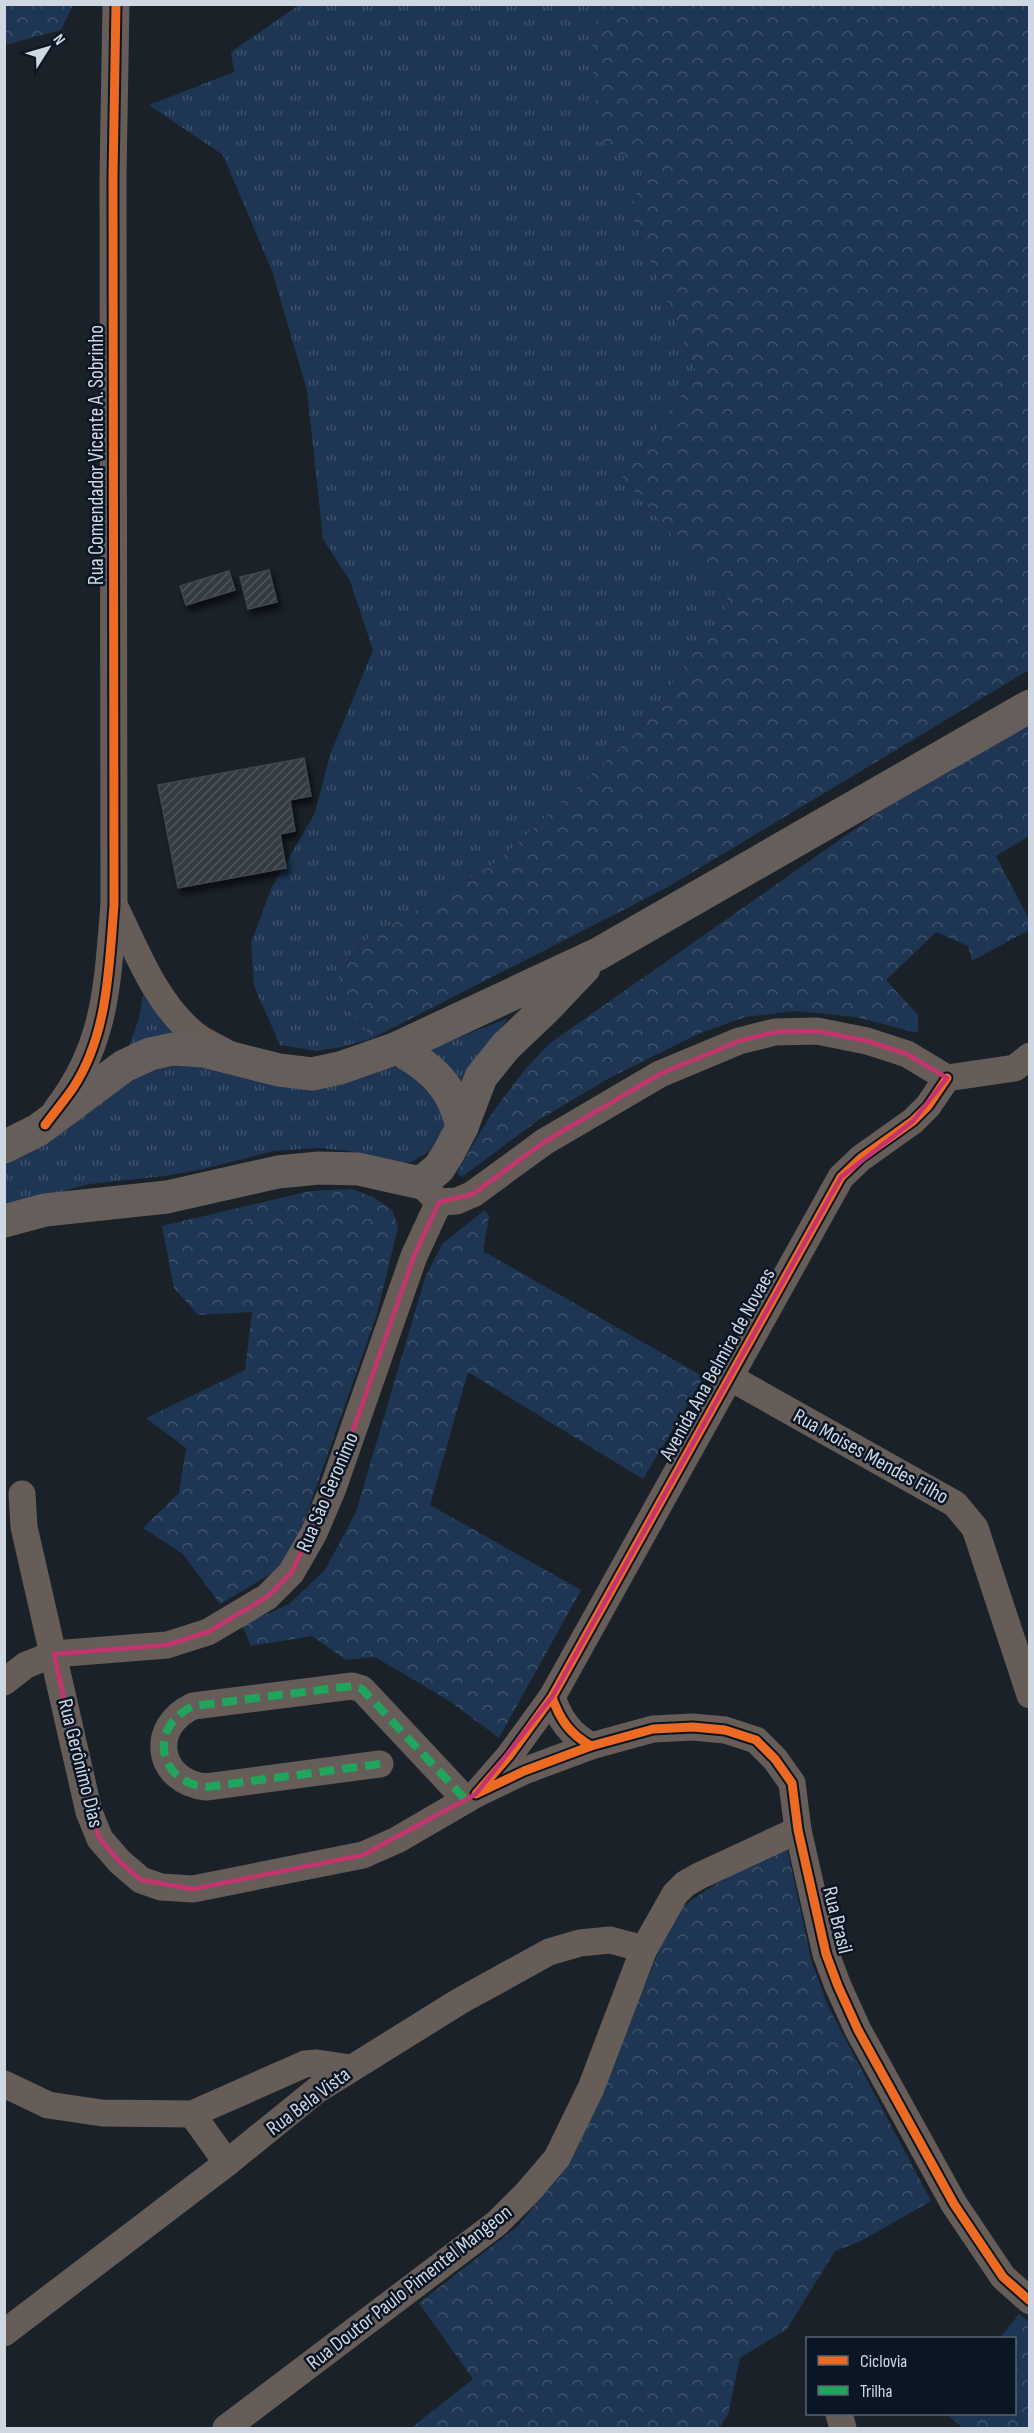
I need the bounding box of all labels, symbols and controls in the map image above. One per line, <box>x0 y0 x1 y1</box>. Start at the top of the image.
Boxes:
north arrow <box>18 18 78 78</box>
text: N <box>49 31 69 49</box>
street label: Rua Comendador Vicente A. Sobrinho <box>84 325 109 585</box>
street label: Avenida Ana Belmira de Novaes <box>654 1264 781 1466</box>
street label: Rua Moises Mendes Filho <box>789 1403 953 1509</box>
street label: Rua São Geronimo <box>291 1429 364 1556</box>
street label: Rua Gerônimo Dias <box>52 1696 109 1830</box>
street label: Rua Brasil <box>817 1884 858 1956</box>
street label: Rua Bela Vista <box>262 2062 355 2141</box>
street label: Rua Doutor Paulo Pimentel Mangeon <box>302 2200 517 2375</box>
legend <box>806 2337 1016 2415</box>
text: Ciclovia <box>860 2351 907 2372</box>
text: Trilha <box>860 2381 893 2402</box>

